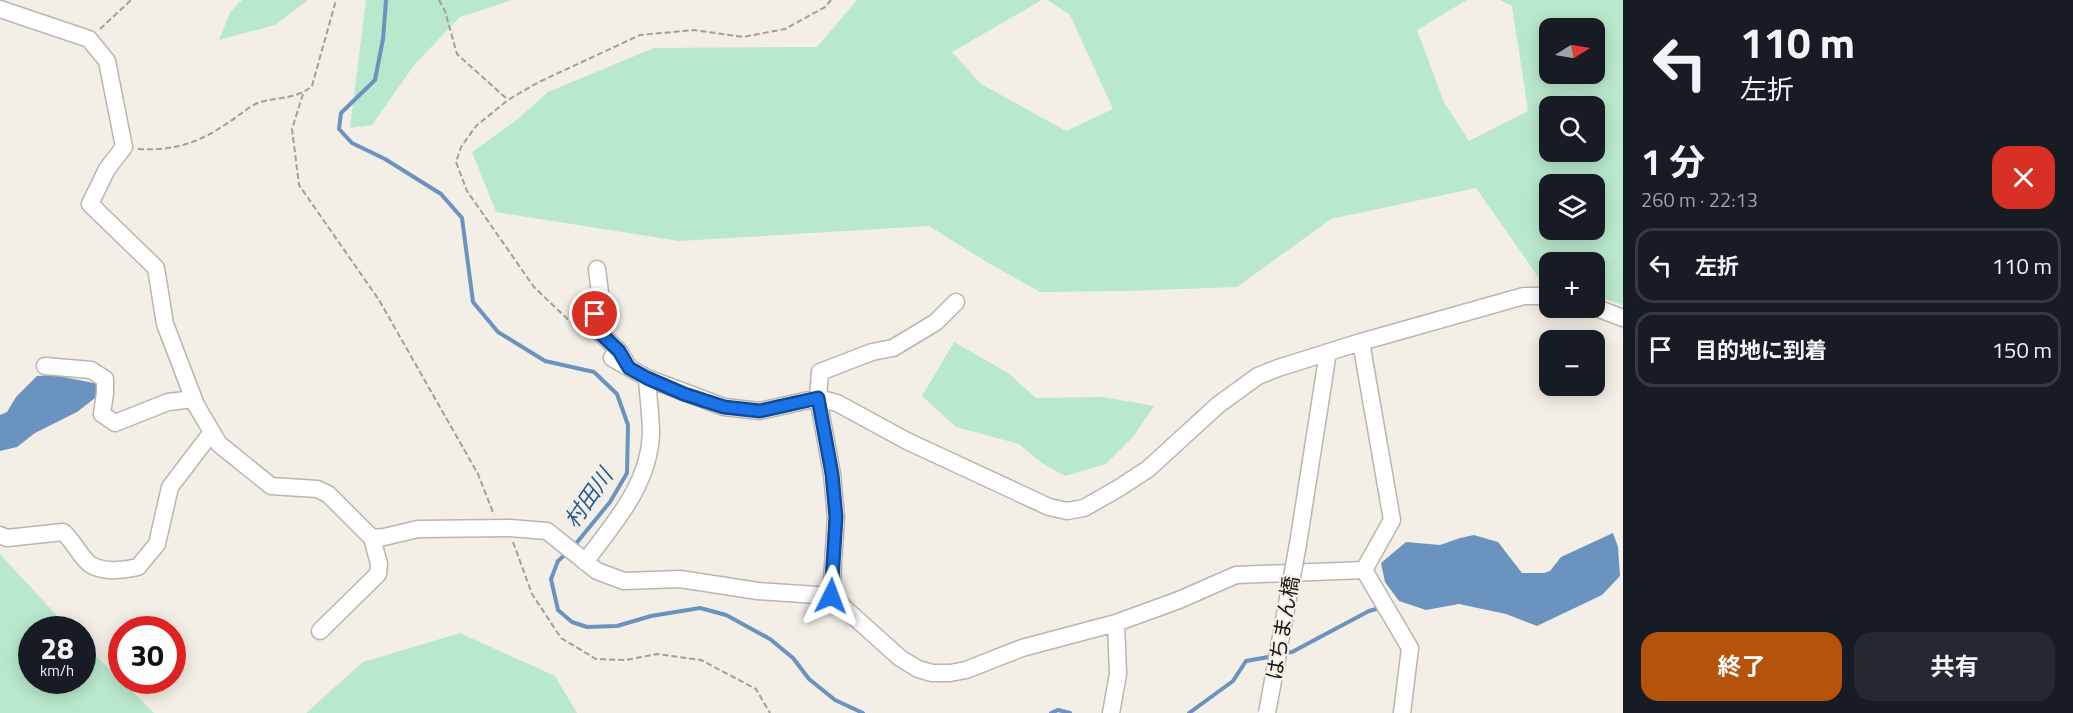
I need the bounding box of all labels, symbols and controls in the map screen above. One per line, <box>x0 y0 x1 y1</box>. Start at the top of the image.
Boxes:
text: 110 m <box>1740 10 1855 74</box>
north arrow <box>1539 18 1605 84</box>
map controls <box>1539 18 1605 396</box>
icon: left <box>1641 24 1719 102</box>
text: 左折 <box>1740 68 1794 109</box>
button: search <box>1539 96 1605 162</box>
text: 1 分 <box>1641 134 1705 189</box>
button: close <box>1992 146 2055 209</box>
button: layers <box>1539 174 1605 240</box>
text: 260 m · 22:13 <box>1641 184 1758 215</box>
icon: left <box>1644 249 1677 282</box>
text: 左折 <box>1695 249 1739 283</box>
text: 110 m <box>1992 249 2052 283</box>
button: + <box>1539 252 1605 318</box>
pin <box>569 288 620 339</box>
icon: arrive <box>578 297 611 330</box>
button: − <box>1539 330 1605 396</box>
icon: arrive <box>1644 333 1677 366</box>
text: 目的地に到着 <box>1695 333 1827 367</box>
text: 150 m <box>1992 333 2052 367</box>
water label: 村田川 <box>555 460 622 535</box>
position arrow <box>799 564 863 628</box>
street label: はちまん橋 <box>1257 574 1307 682</box>
speed limit sign: 30 <box>108 616 186 694</box>
text: 28 <box>40 625 74 671</box>
button: 終了 <box>1641 632 1842 701</box>
button: 共有 <box>1854 632 2055 701</box>
text: km/h <box>40 659 74 682</box>

